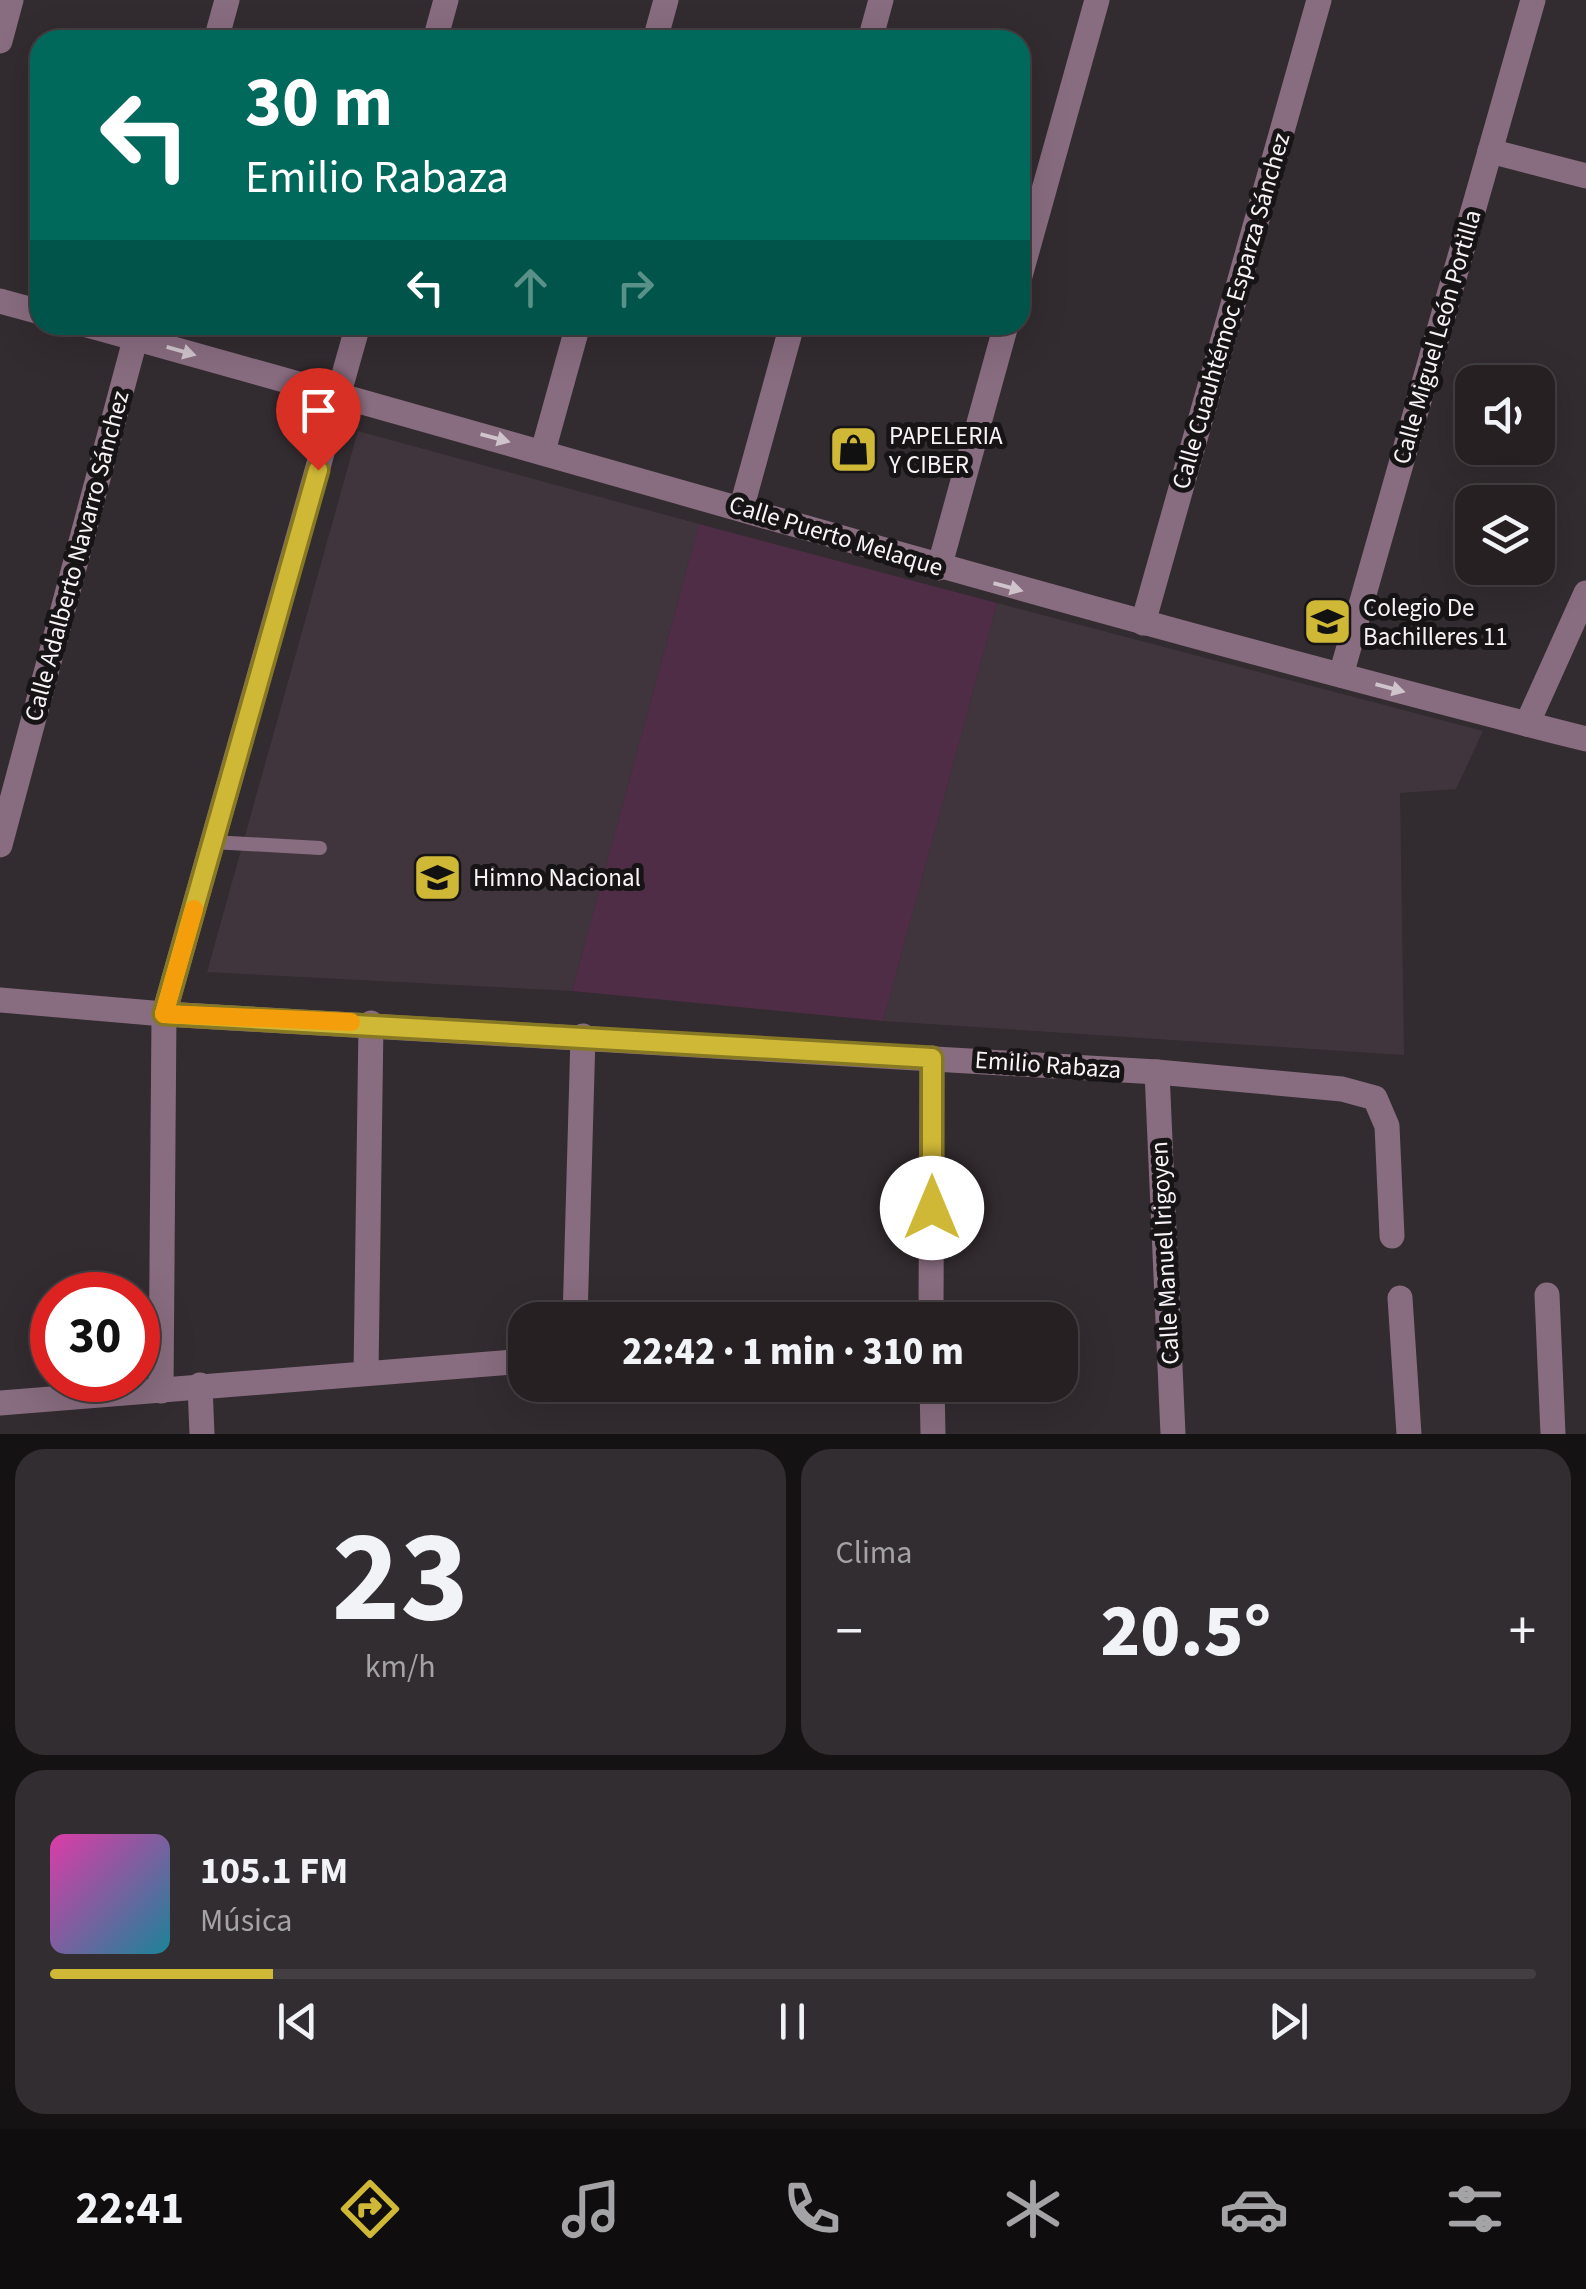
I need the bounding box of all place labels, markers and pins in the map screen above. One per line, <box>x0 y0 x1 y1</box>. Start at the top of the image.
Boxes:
pin <box>276 368 361 471</box>
place label: PAPELERIA Y CIBER <box>888 418 1003 483</box>
shop icon: PAPELERIA Y CIBER <box>828 424 880 476</box>
place label: Colegio De Bachilleres 11 <box>1363 590 1508 655</box>
school or university icon: Colegio De Bachilleres 11 <box>1302 596 1354 648</box>
school or university icon: Himno Nacional <box>412 852 464 904</box>
place label: Himno Nacional <box>473 860 641 896</box>

